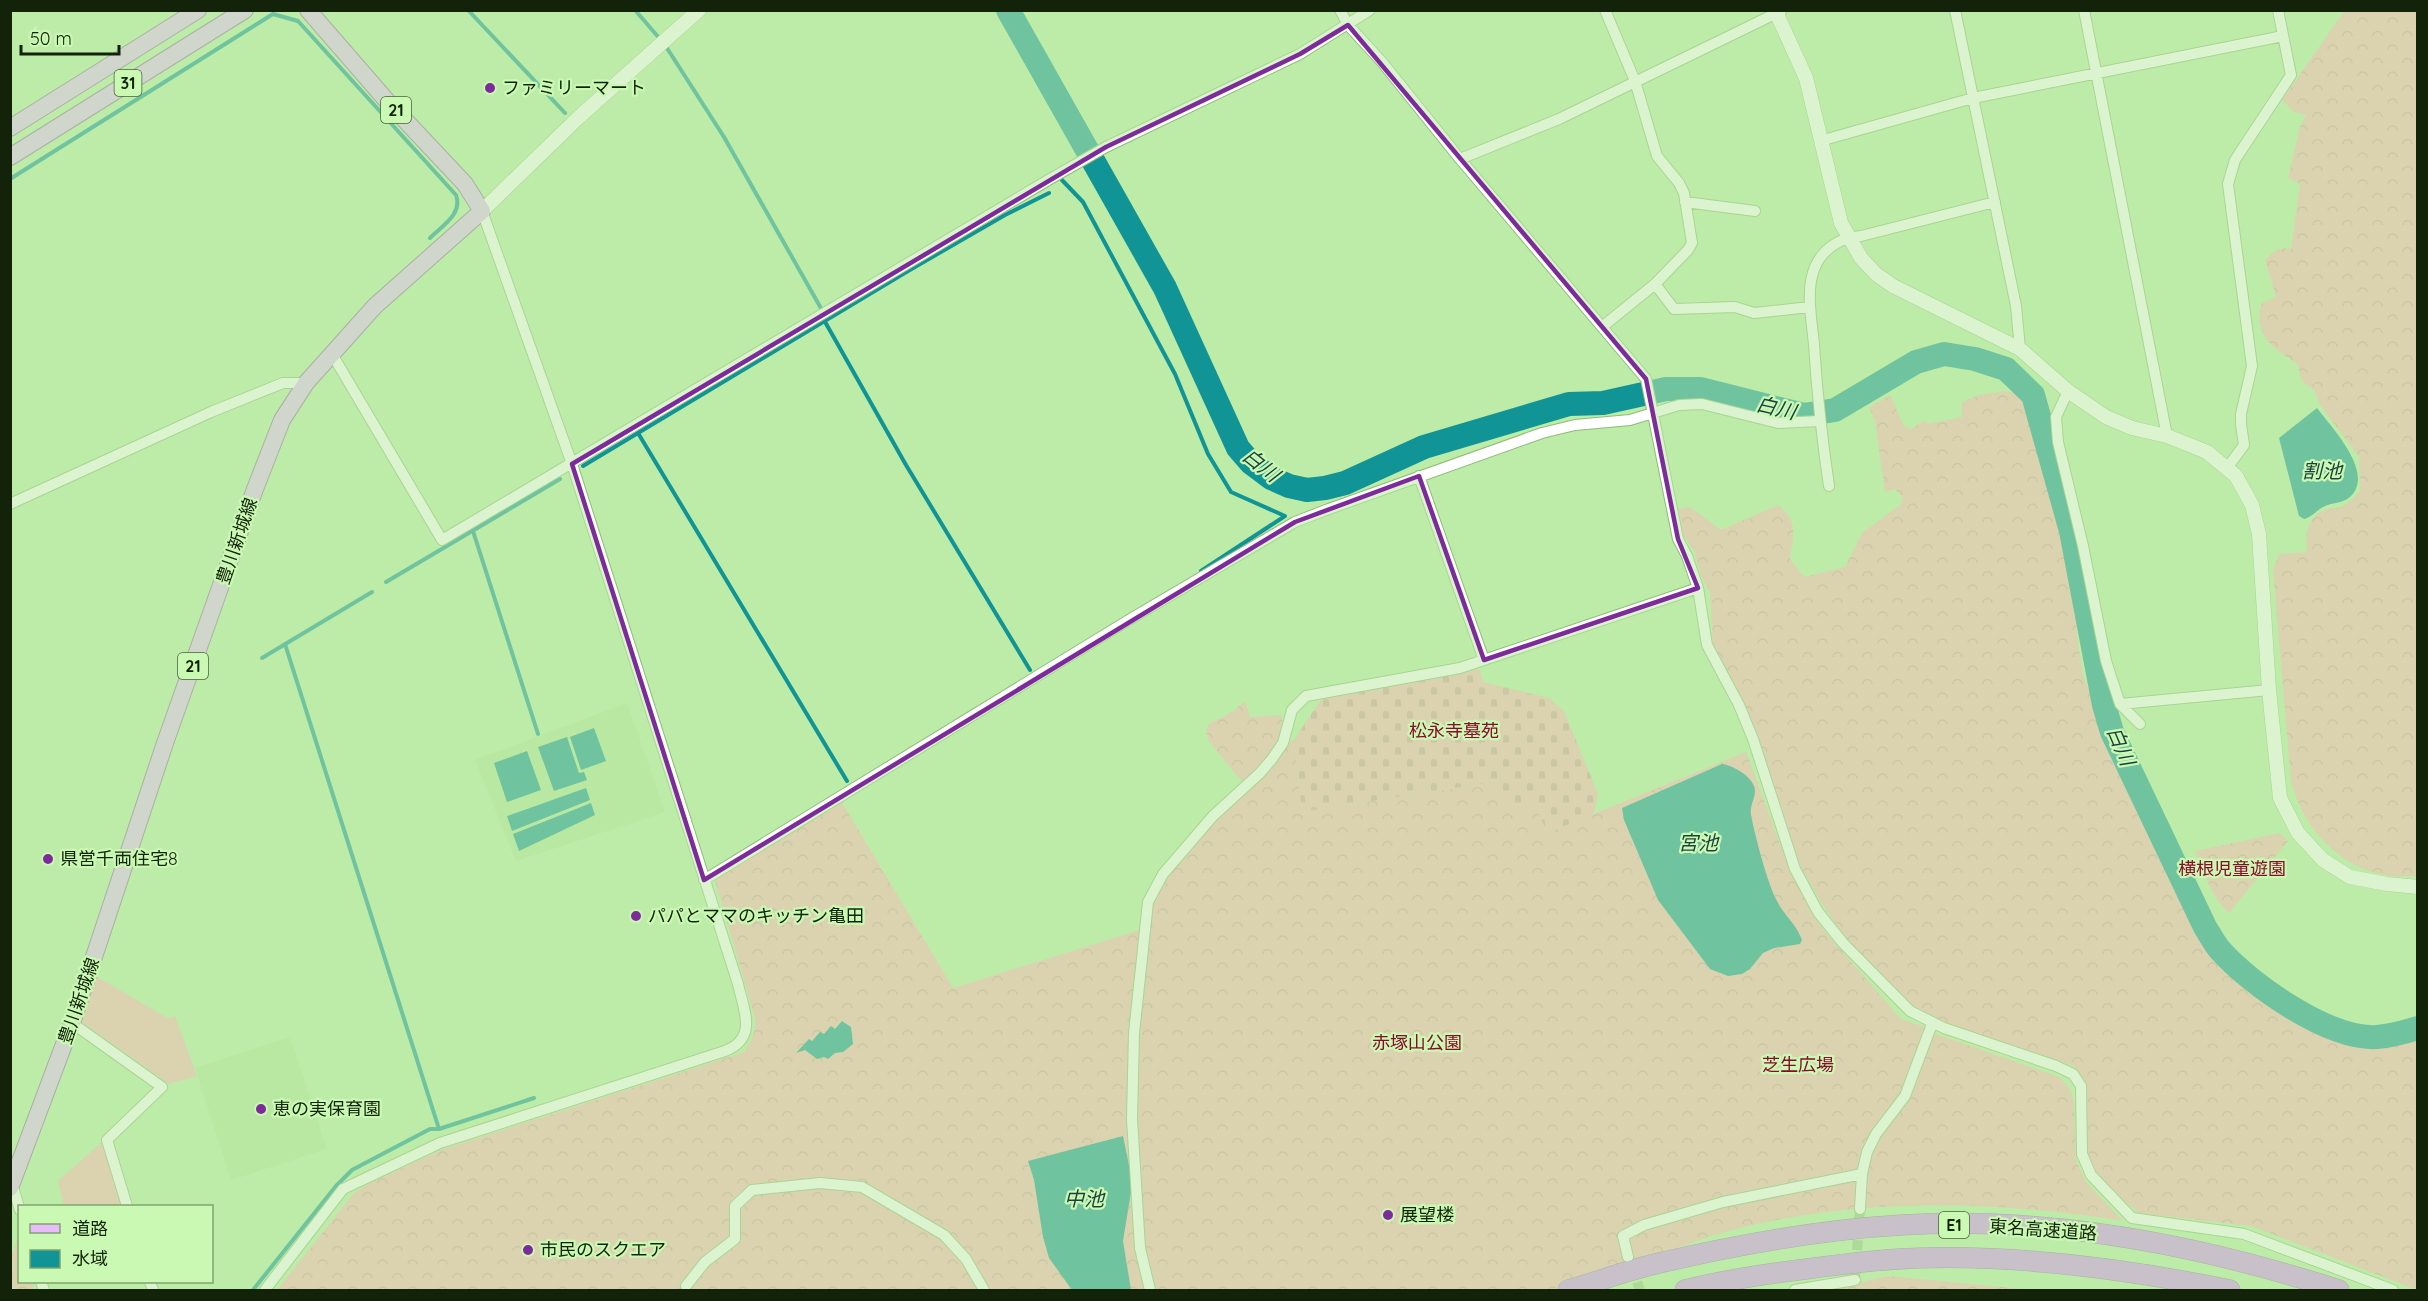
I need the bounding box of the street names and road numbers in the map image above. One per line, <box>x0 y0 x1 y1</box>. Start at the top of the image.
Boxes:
road number: 31 <box>114 70 142 96</box>
road number: 21 <box>381 97 411 123</box>
street label: 豊川新城線 <box>211 495 262 587</box>
road number: 21 <box>178 653 208 679</box>
street label: 豊川新城線 <box>53 955 104 1047</box>
road number: E1 <box>1939 1212 1969 1238</box>
street label: 東名高速道路 <box>1988 1214 2098 1245</box>

